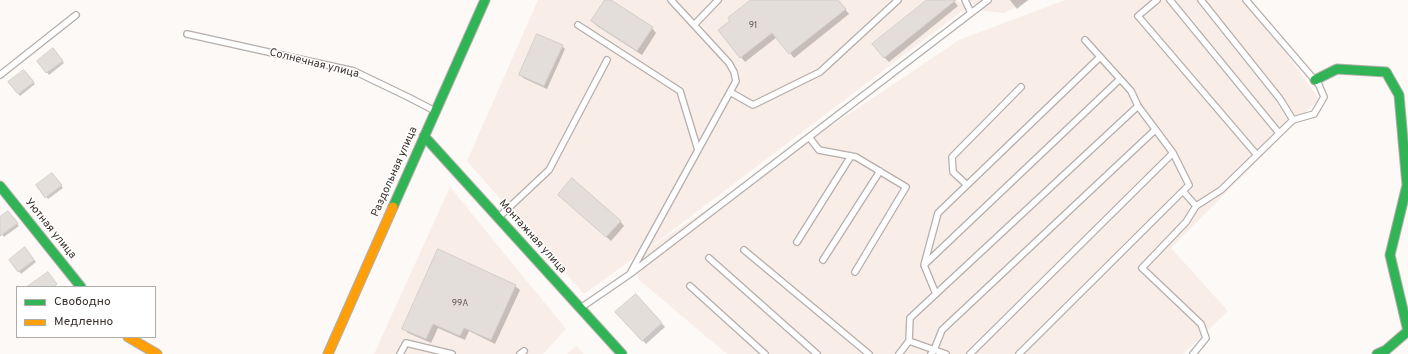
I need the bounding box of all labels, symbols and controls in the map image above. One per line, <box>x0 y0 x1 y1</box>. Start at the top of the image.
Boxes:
house number: 91 <box>749 21 757 31</box>
street label: Солнечная улица <box>268 46 360 82</box>
street label: Раздольная улица <box>369 125 421 219</box>
street label: Уютная улица <box>22 196 78 262</box>
street label: Монтажная улица <box>495 197 569 277</box>
legend <box>16 286 156 338</box>
text: Свободно <box>54 294 111 310</box>
house number: 99А <box>452 299 468 309</box>
text: Медленно <box>54 314 113 330</box>

